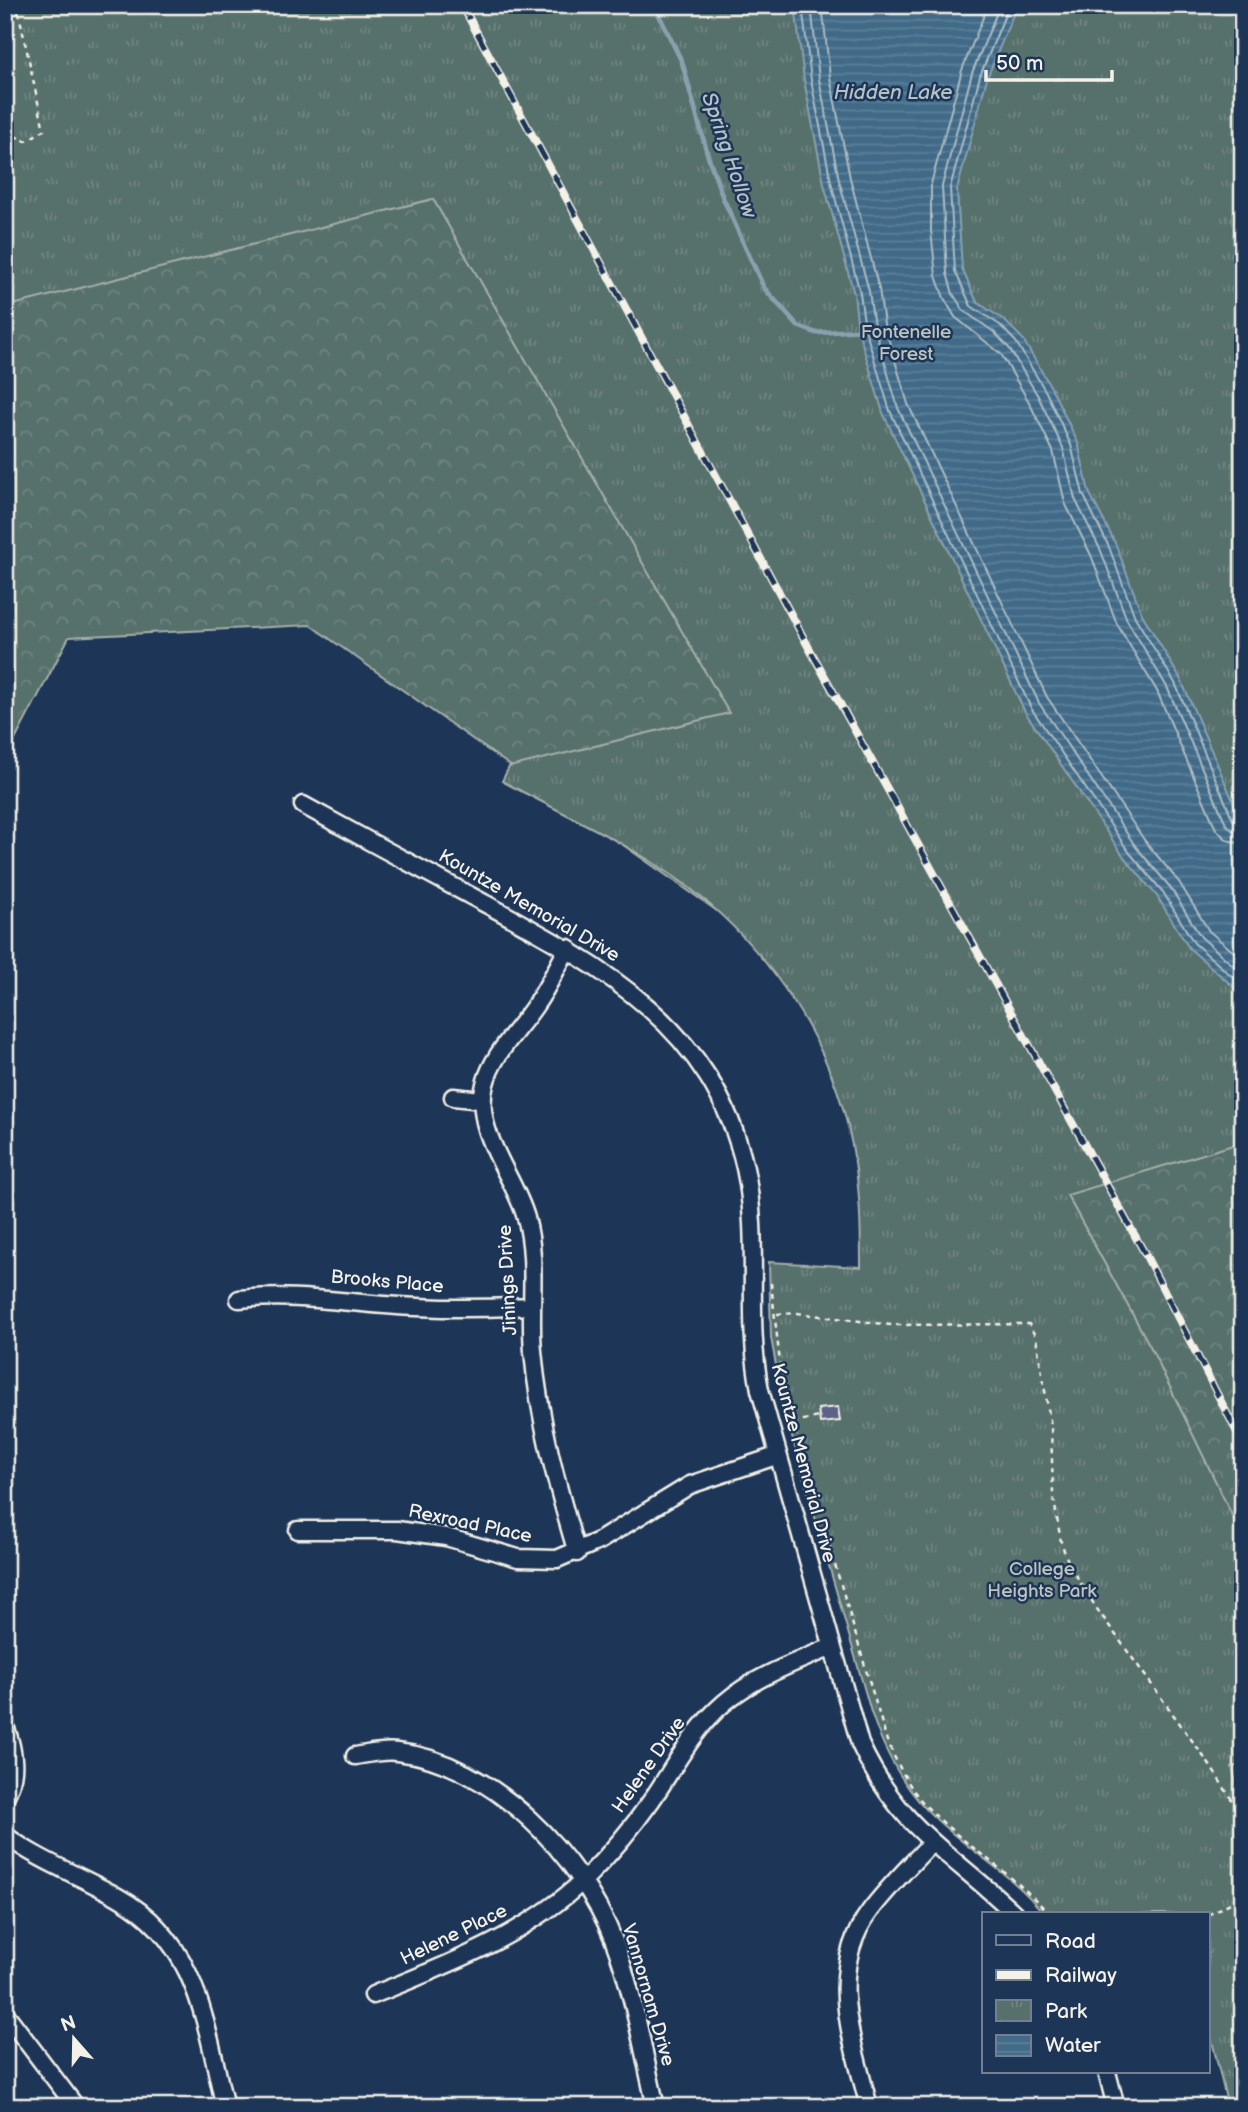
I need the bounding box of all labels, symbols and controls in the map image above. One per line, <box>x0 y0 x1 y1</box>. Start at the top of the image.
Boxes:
scale bar <box>986 38 1112 82</box>
text: 50 m <box>996 51 1043 76</box>
water label: Hidden Lake <box>834 80 952 105</box>
water label: Spring Hollow <box>696 89 762 222</box>
park label: Fontenelle Forest <box>861 321 951 366</box>
street label: Kountze Memorial Drive <box>434 845 624 967</box>
street label: Jinings Drive <box>494 1224 522 1336</box>
street label: Brooks Place <box>330 1266 444 1298</box>
street label: Kountze Memorial Drive <box>765 1361 841 1565</box>
street label: Rexroad Place <box>406 1500 534 1548</box>
park label: College Heights Park <box>987 1558 1097 1603</box>
street label: Helene Drive <box>607 1712 691 1818</box>
street label: Helene Place <box>397 1899 511 1971</box>
legend <box>982 1912 1210 2074</box>
street label: Vannornam Drive <box>617 1921 679 2069</box>
text: Road <box>1045 1929 1096 1954</box>
text: Railway <box>1045 1963 1117 1988</box>
text: Park <box>1045 1999 1088 2024</box>
north arrow <box>38 2004 108 2074</box>
text: N <box>58 2011 79 2038</box>
text: Water <box>1045 2033 1101 2058</box>

